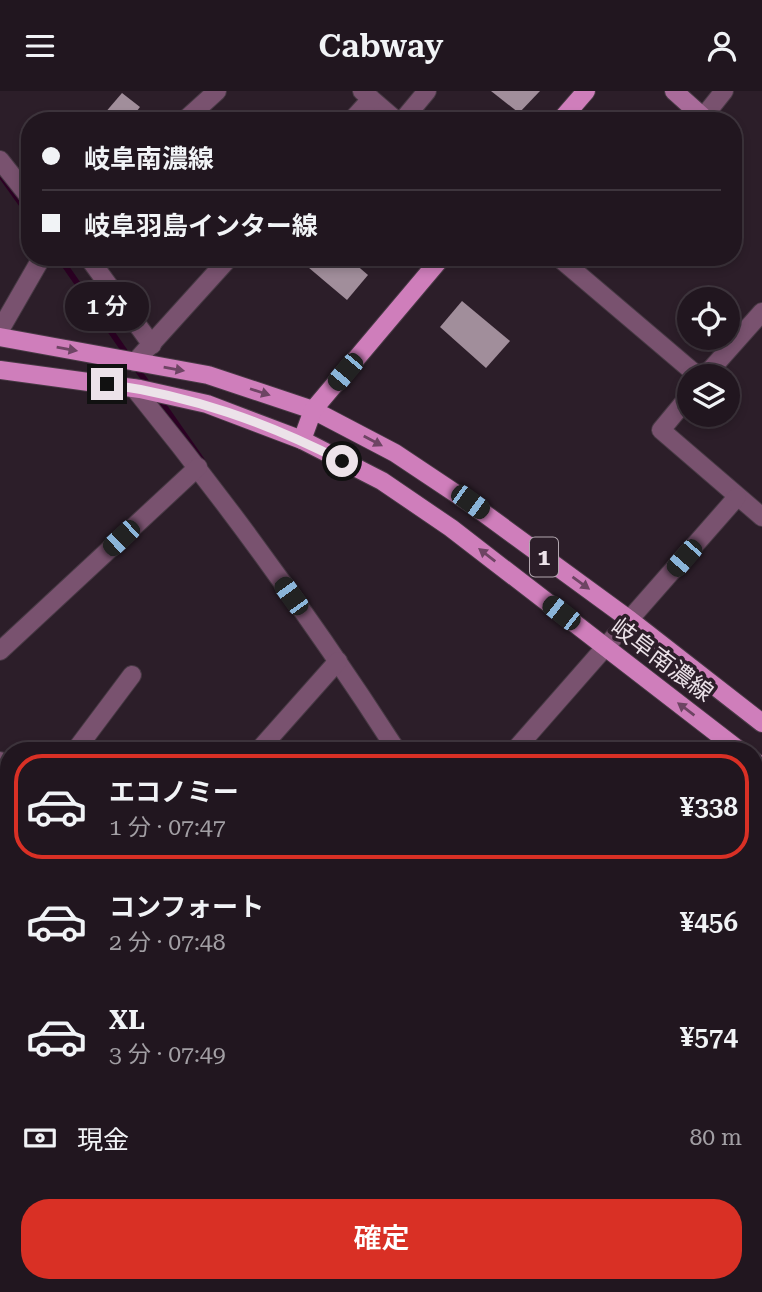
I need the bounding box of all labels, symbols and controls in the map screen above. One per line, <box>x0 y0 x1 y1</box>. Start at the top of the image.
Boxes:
icon: menu <box>21 27 59 65</box>
text: Cabway <box>319 27 443 65</box>
icon: person <box>703 27 741 65</box>
text: 岐阜南濃線 <box>84 144 214 174</box>
text: 岐阜羽島インター線 <box>84 211 318 241</box>
callout: 1 分 <box>65 282 149 331</box>
map controls <box>677 287 740 427</box>
button: locate <box>677 287 740 350</box>
text: 1 分 <box>86 293 128 320</box>
one-way arrow <box>56 344 78 355</box>
car <box>324 349 367 395</box>
one-way arrow <box>163 364 185 375</box>
button: layers <box>677 364 740 427</box>
route end <box>91 368 123 400</box>
one-way arrow <box>250 387 271 398</box>
one-way arrow <box>363 436 383 447</box>
route start <box>326 445 358 477</box>
car <box>447 481 494 523</box>
car <box>99 516 144 560</box>
car <box>663 535 706 581</box>
road number: 1 <box>530 537 558 577</box>
one-way arrow <box>478 548 496 563</box>
car <box>271 573 312 619</box>
one-way arrow <box>572 576 590 590</box>
car <box>538 592 585 634</box>
street label: 岐阜南濃線 <box>606 613 718 707</box>
one-way arrow <box>677 703 695 717</box>
icon: car <box>25 775 88 838</box>
text: エコノミー <box>109 777 239 807</box>
text: ¥338 <box>680 792 738 822</box>
text: 1 分 · 07:47 <box>109 814 226 841</box>
icon: car <box>25 890 88 953</box>
text: コンフォート <box>109 892 264 922</box>
text: ¥456 <box>680 907 738 937</box>
text: 2 分 · 07:48 <box>109 929 226 956</box>
icon: car <box>25 1005 88 1068</box>
text: XL <box>109 1005 145 1035</box>
text: ¥574 <box>680 1022 738 1052</box>
text: 3 分 · 07:49 <box>109 1041 226 1068</box>
icon: cash <box>21 1119 59 1157</box>
text: 80 m <box>689 1124 742 1151</box>
text: 現金 <box>77 1125 129 1155</box>
button: 確定 <box>21 1199 742 1279</box>

